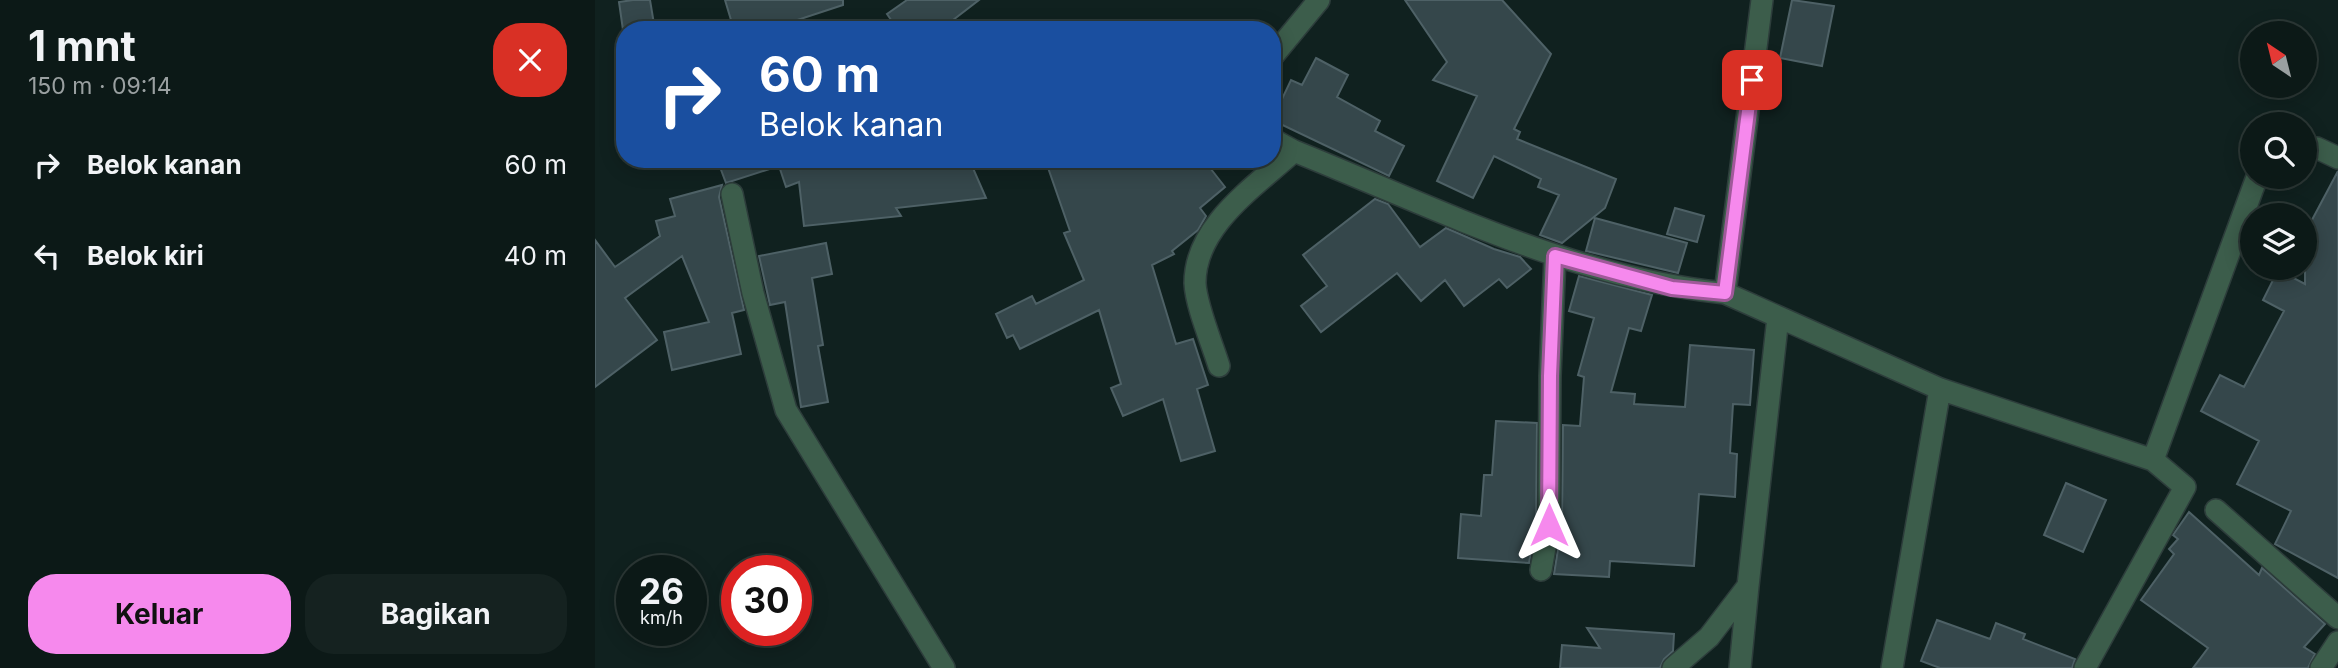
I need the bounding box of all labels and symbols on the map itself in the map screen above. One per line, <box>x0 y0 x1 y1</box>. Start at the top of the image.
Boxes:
north arrow <box>2240 21 2317 98</box>
pin <box>1722 50 1782 110</box>
position arrow <box>1512 488 1586 562</box>
speed limit sign: 30 <box>721 555 812 646</box>

